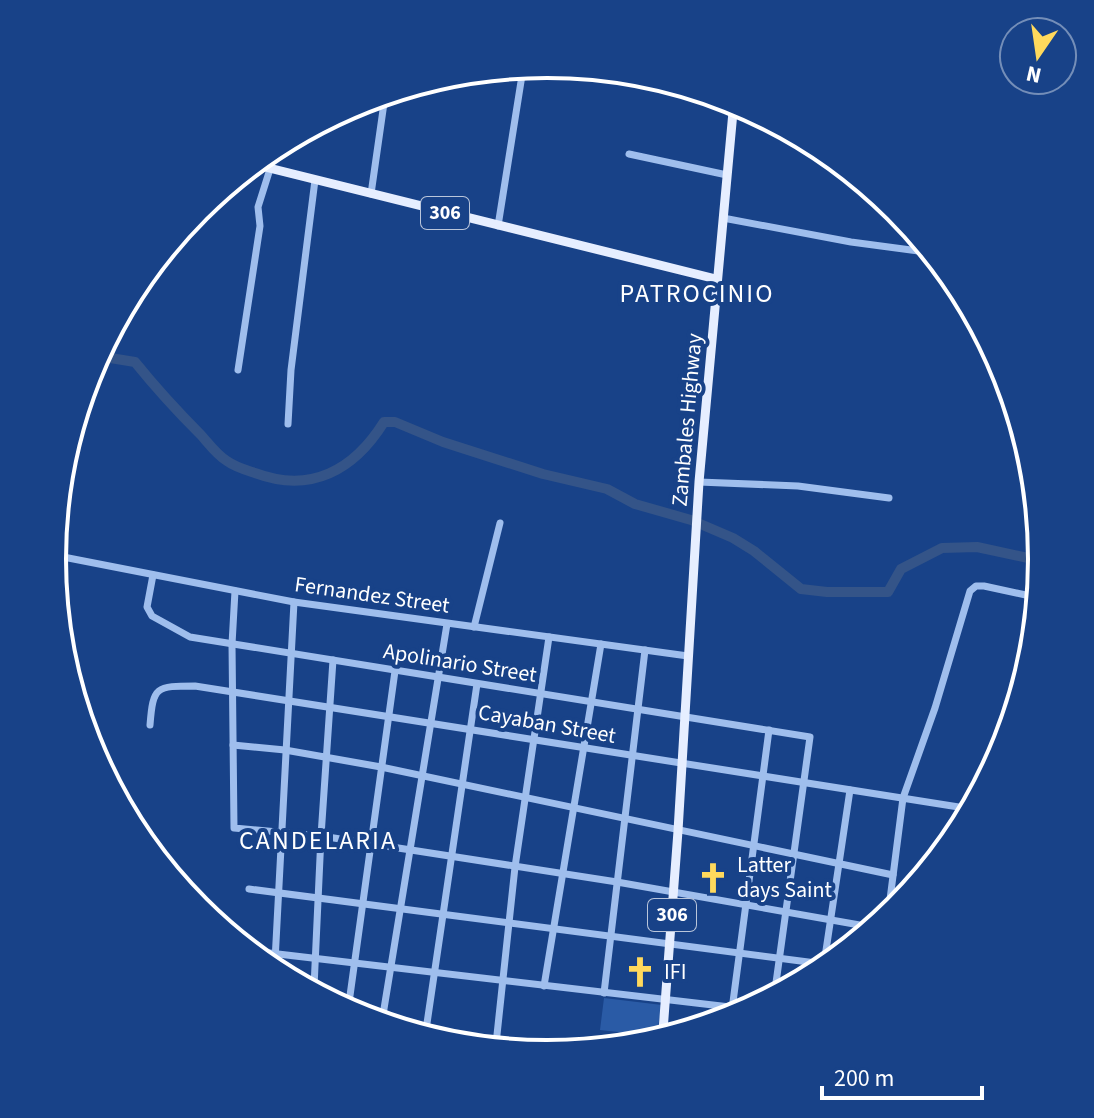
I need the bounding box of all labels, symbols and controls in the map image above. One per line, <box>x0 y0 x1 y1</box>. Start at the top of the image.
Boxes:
north arrow <box>998 16 1078 96</box>
text: N <box>1023 57 1044 92</box>
road number: 306 <box>421 197 469 229</box>
district label: PATROCINIO <box>620 275 774 312</box>
street label: Zambales Highway <box>663 331 711 508</box>
street label: Fernandez Street <box>292 568 452 622</box>
street label: Apolinario Street <box>381 635 539 691</box>
street label: Cayaban Street <box>476 696 619 752</box>
district label: CANDELARIA <box>239 822 397 859</box>
place label: Latter days Saint <box>737 849 832 906</box>
church icon: Latter days Saint <box>696 861 730 895</box>
road number: 306 <box>648 899 696 931</box>
church icon: IFI <box>623 955 657 989</box>
place label: IFI <box>664 956 686 988</box>
scale bar <box>822 1050 982 1100</box>
text: 200 m <box>834 1061 894 1096</box>

